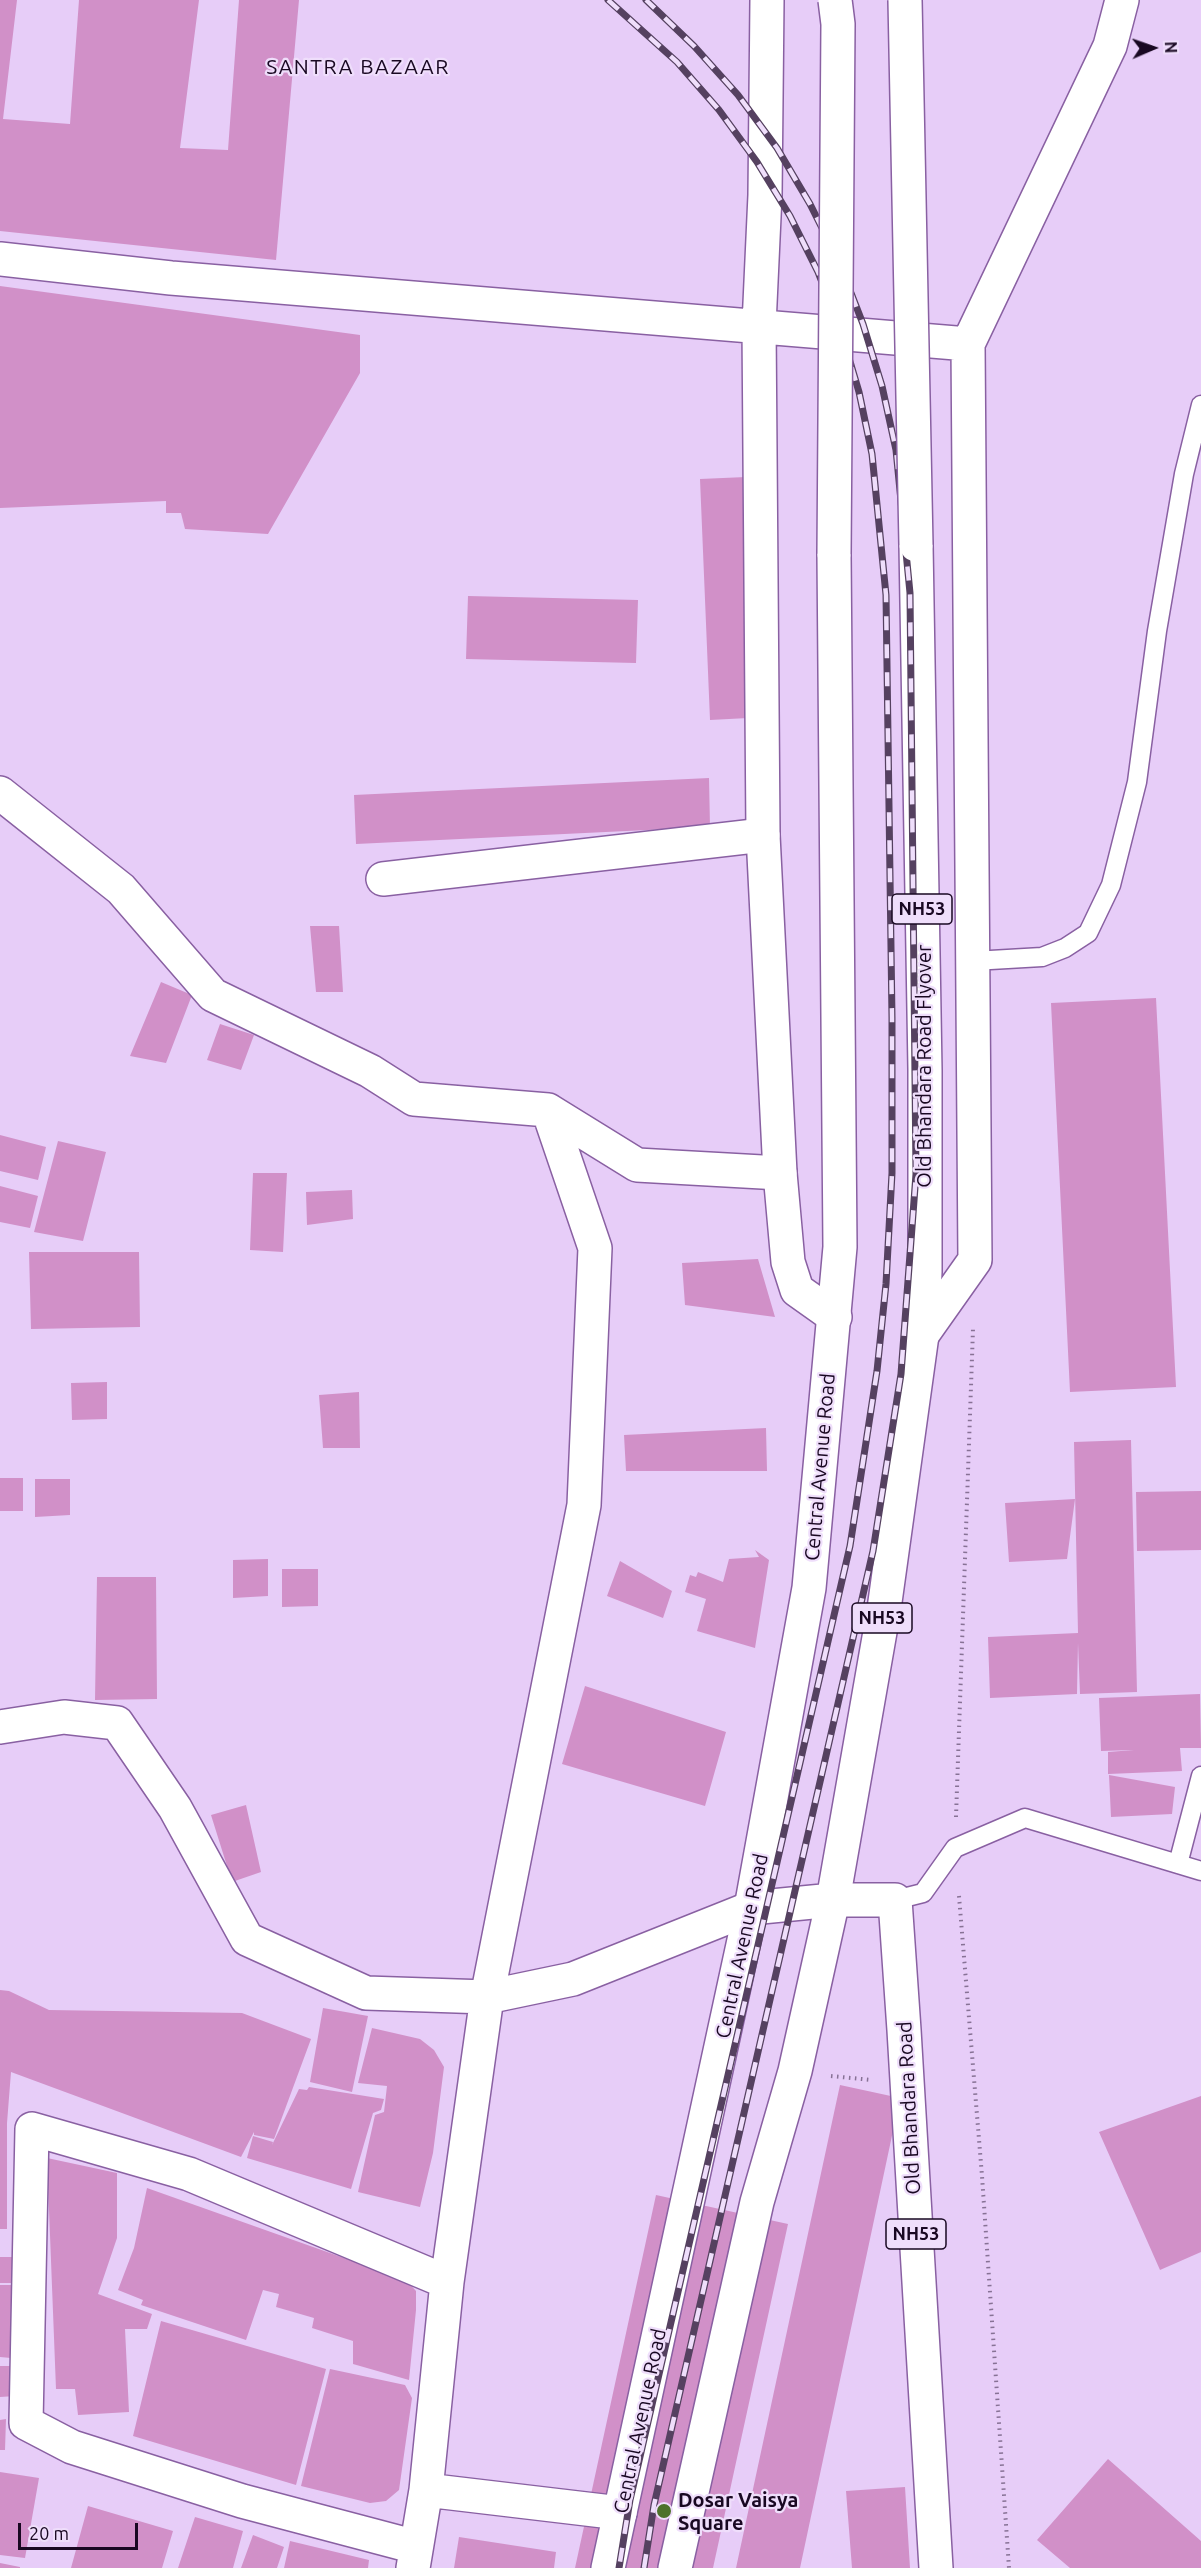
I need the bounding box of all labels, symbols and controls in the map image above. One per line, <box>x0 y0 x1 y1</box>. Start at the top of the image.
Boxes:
north arrow <box>1123 18 1183 78</box>
text: N <box>1162 41 1180 54</box>
district label: SANTRA BAZAAR <box>266 54 450 80</box>
road number: NH53 <box>892 894 952 924</box>
street label: Old Bhandara Road Flyover <box>912 944 936 1188</box>
street label: Central Avenue Road <box>800 1372 840 1562</box>
road number: NH53 <box>852 1603 912 1633</box>
street label: Central Avenue Road <box>711 1851 773 2041</box>
street label: Old Bhandara Road <box>892 2021 926 2195</box>
road number: NH53 <box>886 2219 946 2249</box>
street label: Central Avenue Road <box>609 2326 671 2516</box>
place label: Dosar Vaisya Square <box>678 2488 798 2535</box>
marker: Dosar Vaisya Square <box>655 2502 673 2520</box>
scale bar <box>21 2511 141 2549</box>
text: 20 m <box>29 2523 69 2543</box>

